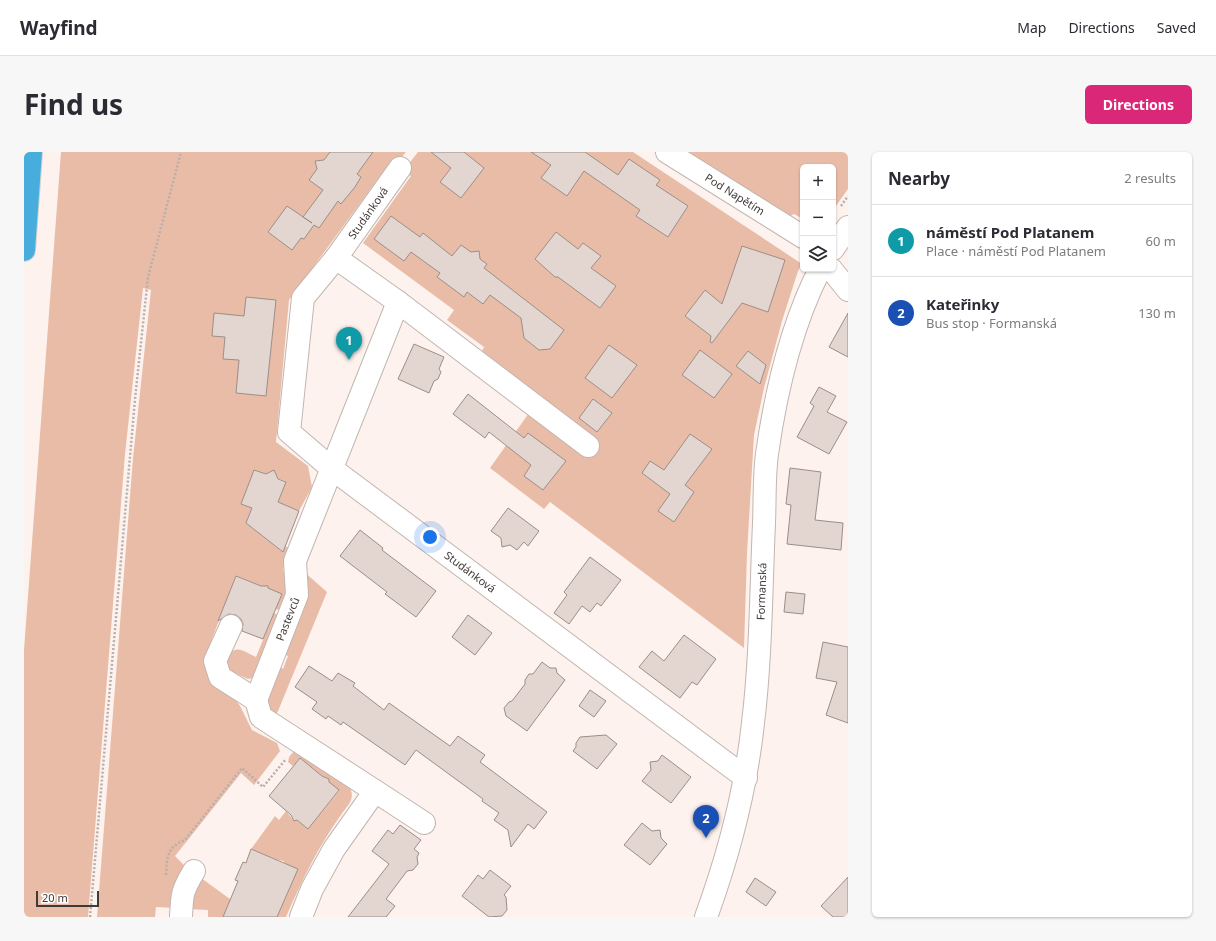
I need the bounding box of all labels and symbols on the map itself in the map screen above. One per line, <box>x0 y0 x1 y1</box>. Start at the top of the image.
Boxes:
street label: Pod Napětím <box>702 170 768 218</box>
street label: Studánková <box>344 184 391 242</box>
pin: 1 <box>336 327 362 360</box>
your location <box>420 527 440 547</box>
street label: Studánková <box>442 547 499 596</box>
street label: Formanská <box>753 562 769 620</box>
street label: Pastevců <box>272 595 302 643</box>
pin: 2 <box>693 805 719 838</box>
scale bar <box>36 889 99 908</box>

